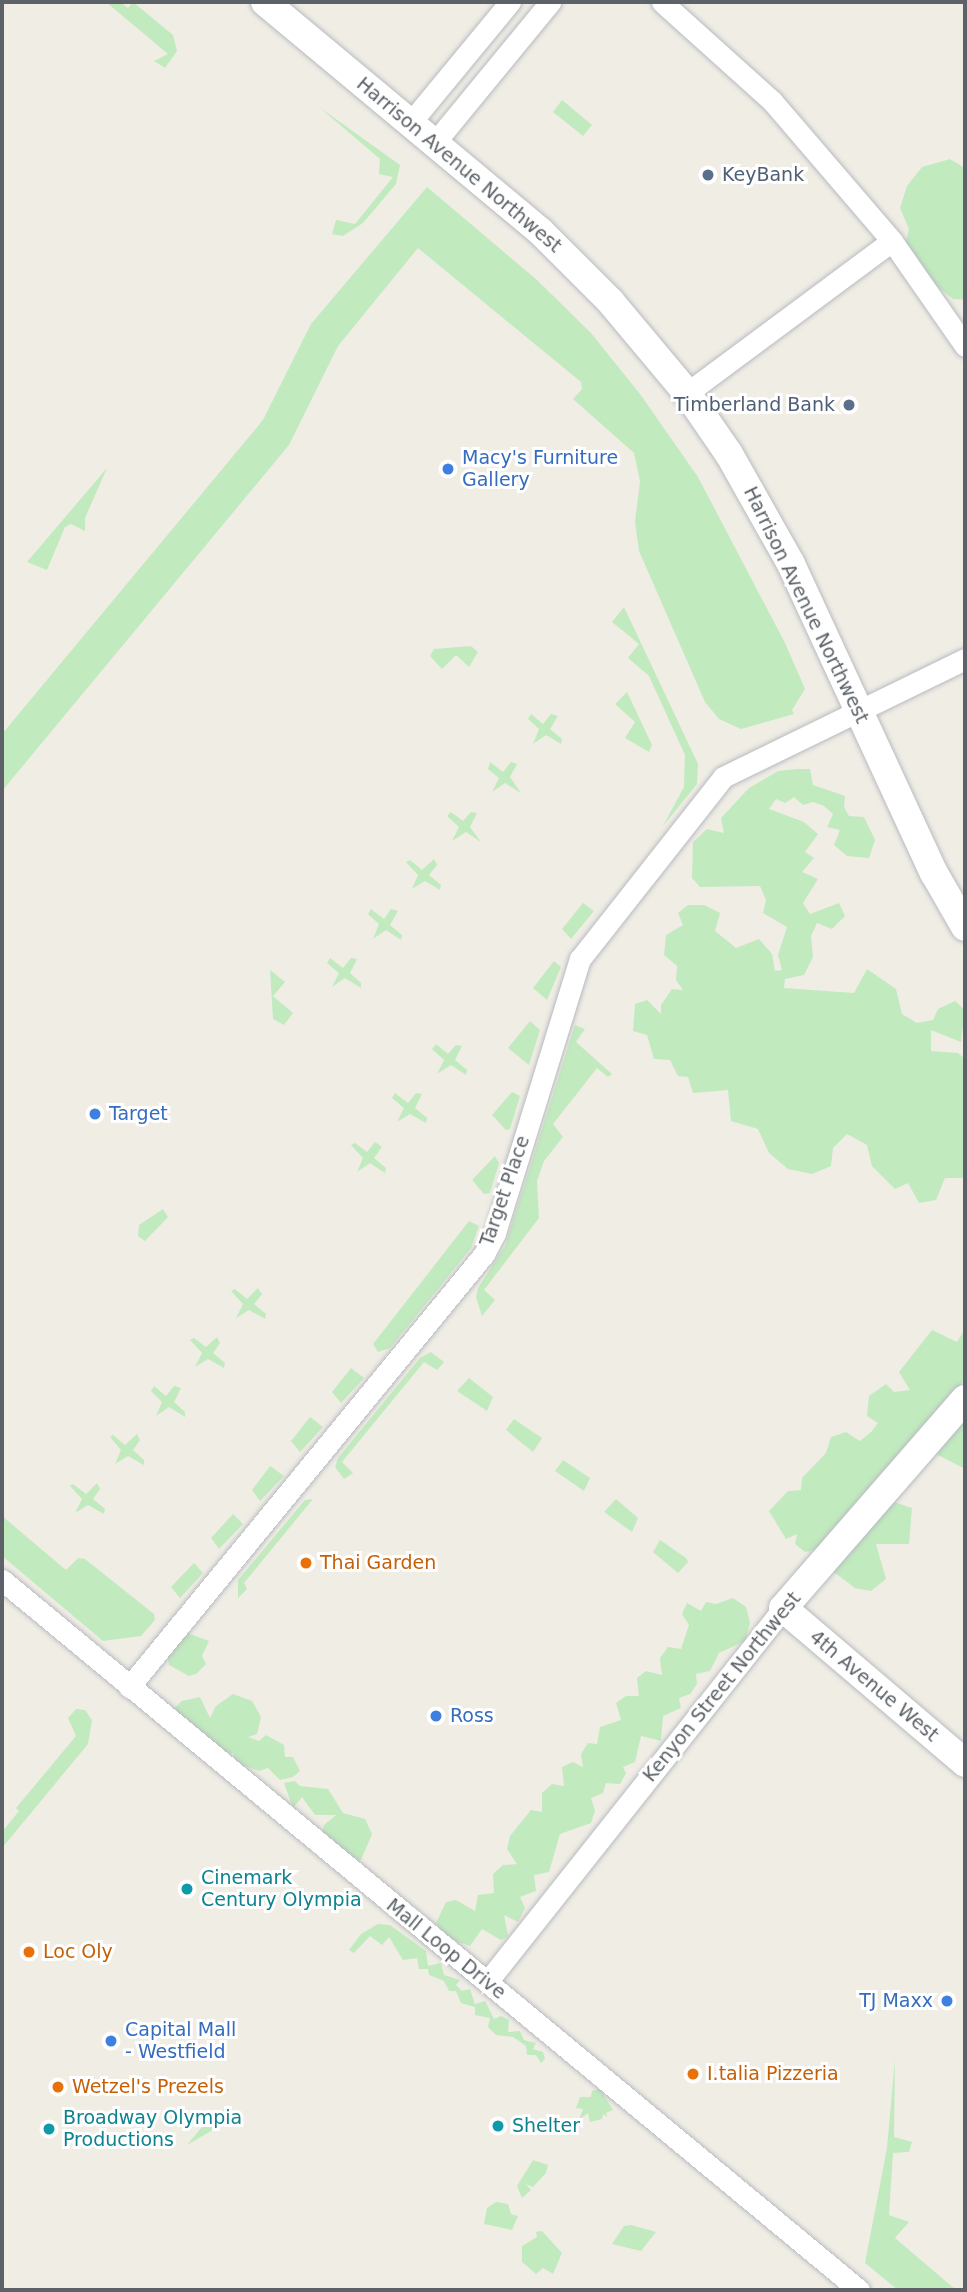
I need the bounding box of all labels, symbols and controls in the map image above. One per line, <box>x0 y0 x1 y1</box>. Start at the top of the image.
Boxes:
street label: Harrison Avenue Northwest <box>352 73 566 257</box>
place label: KeyBank <box>722 164 804 186</box>
marker: KeyBank <box>700 167 716 183</box>
place label: Timberland Bank <box>674 394 835 416</box>
marker: Timberland Bank <box>841 397 857 413</box>
place label: Macy's Furniture Gallery <box>462 447 618 491</box>
marker: Macy's Furniture Gallery <box>440 461 456 477</box>
street label: Harrison Avenue Northwest <box>739 483 873 727</box>
place label: Target <box>109 1103 168 1125</box>
marker: Target <box>87 1106 103 1122</box>
street label: Target Place <box>475 1133 535 1249</box>
place label: Thai Garden <box>320 1552 436 1574</box>
marker: Thai Garden <box>298 1555 314 1571</box>
street label: Kenyon Street Northwest <box>638 1587 806 1787</box>
street label: 4th Avenue West <box>805 1626 943 1746</box>
place label: Ross <box>450 1705 494 1727</box>
marker: Ross <box>428 1708 444 1724</box>
place label: Cinemark Century Olympia <box>201 1867 362 1911</box>
marker: Cinemark Century Olympia <box>179 1881 195 1897</box>
street label: Mall Loop Drive <box>382 1894 510 2004</box>
place label: Loc Oly <box>43 1941 113 1963</box>
marker: Loc Oly <box>21 1944 37 1960</box>
place label: TJ Maxx <box>859 1990 933 2012</box>
marker: TJ Maxx <box>939 1993 955 2009</box>
place label: Capital Mall - Westfield <box>125 2019 236 2063</box>
marker: Capital Mall - Westfield <box>103 2033 119 2049</box>
place label: I.talia Pizzeria <box>707 2063 839 2085</box>
marker: I.talia Pizzeria <box>685 2066 701 2082</box>
place label: Wetzel's Prezels <box>72 2076 224 2098</box>
marker: Wetzel's Prezels <box>50 2079 66 2095</box>
place label: Broadway Olympia Productions <box>63 2107 242 2151</box>
place label: Shelter <box>512 2115 580 2137</box>
marker: Shelter <box>490 2118 506 2134</box>
marker: Broadway Olympia Productions <box>41 2121 57 2137</box>

